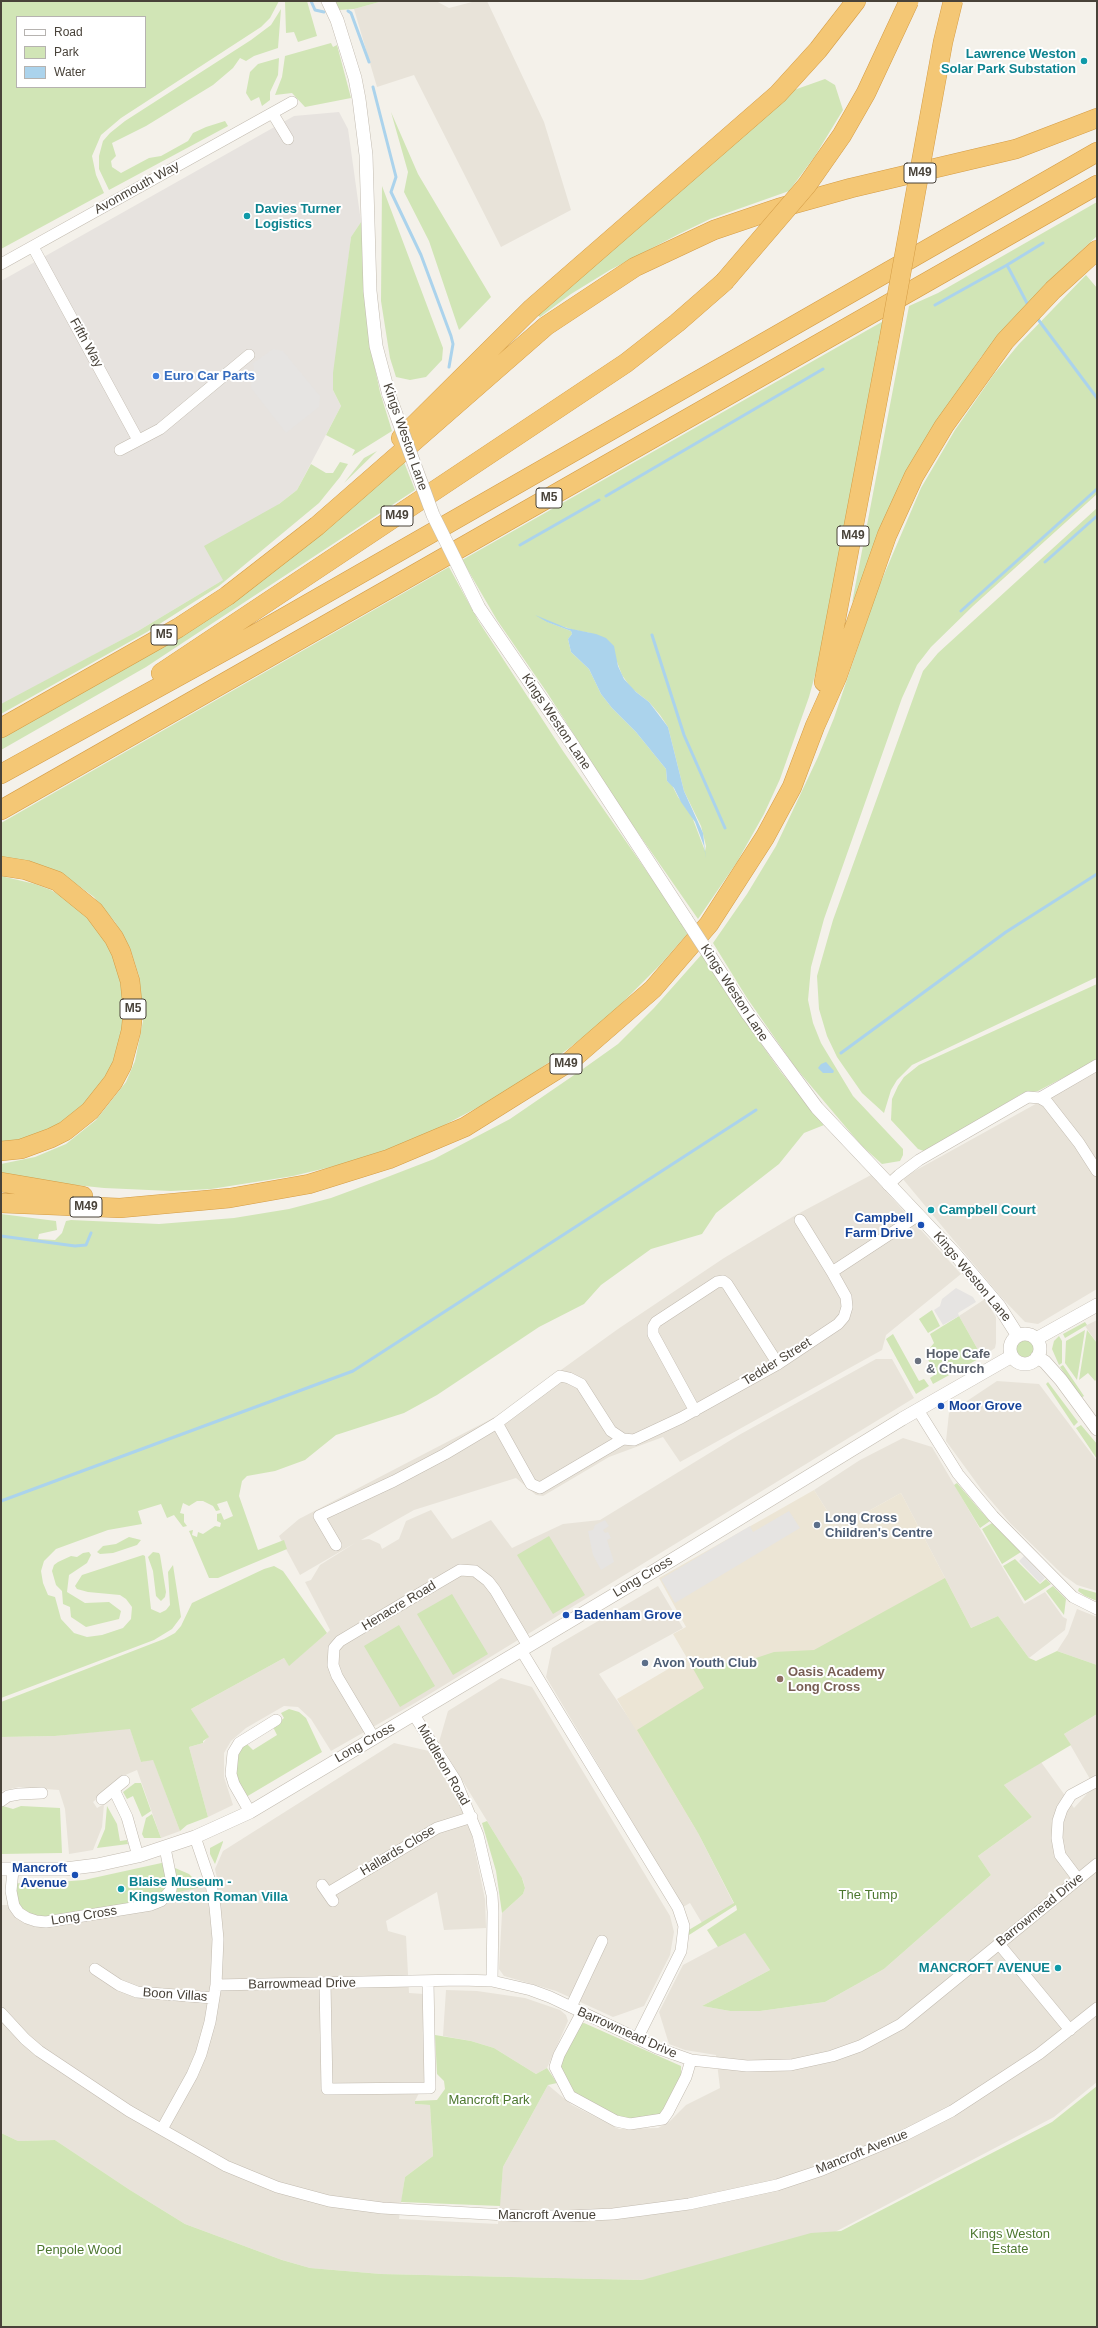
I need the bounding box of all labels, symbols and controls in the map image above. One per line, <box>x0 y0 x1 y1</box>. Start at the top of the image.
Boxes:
legend <box>16 16 146 88</box>
text: Road <box>54 25 83 39</box>
text: Park <box>54 45 79 59</box>
place label: Lawrence Weston Solar Park Substation <box>941 46 1076 77</box>
marker: Lawrence Weston Solar Park Substation <box>1079 56 1089 66</box>
text: Water <box>54 65 86 79</box>
street label: Avonmouth Way <box>92 158 182 218</box>
road number: M49 <box>904 163 936 183</box>
place label: Davies Turner Logistics <box>255 201 341 232</box>
marker: Davies Turner Logistics <box>242 211 252 221</box>
street label: Fifth Way <box>66 315 106 371</box>
place label: Euro Car Parts <box>164 368 255 384</box>
marker: Euro Car Parts <box>151 371 161 381</box>
street label: Kings Weston Lane <box>379 381 431 493</box>
road number: M5 <box>536 488 562 508</box>
road number: M49 <box>381 506 413 526</box>
road number: M49 <box>837 526 869 546</box>
road number: M5 <box>151 625 177 645</box>
street label: Kings Weston Lane <box>518 671 594 773</box>
street label: Kings Weston Lane <box>697 942 771 1044</box>
road number: M5 <box>120 999 146 1019</box>
road number: M49 <box>550 1054 582 1074</box>
road number: M49 <box>70 1197 102 1217</box>
place label: Campbell Court <box>939 1202 1036 1218</box>
marker: Campbell Court <box>926 1205 936 1215</box>
place label: Campbell Farm Drive <box>845 1210 913 1241</box>
marker: Campbell Farm Drive <box>916 1220 926 1230</box>
street label: Kings Weston Lane <box>930 1229 1014 1325</box>
street label: Tedder Street <box>740 1335 814 1389</box>
place label: Hope Cafe & Church <box>926 1346 990 1377</box>
marker: Hope Cafe & Church <box>913 1356 923 1366</box>
place label: Moor Grove <box>949 1398 1022 1414</box>
marker: Moor Grove <box>936 1401 946 1411</box>
place label: Long Cross Children's Centre <box>825 1510 933 1541</box>
marker: Long Cross Children's Centre <box>812 1520 822 1530</box>
street label: Long Cross <box>610 1553 676 1601</box>
street label: Henacre Road <box>359 1578 439 1634</box>
place label: Badenham Grove <box>574 1607 682 1623</box>
marker: Badenham Grove <box>561 1610 571 1620</box>
place label: Avon Youth Club <box>653 1655 757 1671</box>
marker: Avon Youth Club <box>640 1658 650 1668</box>
place label: Oasis Academy Long Cross <box>788 1664 885 1695</box>
marker: Oasis Academy Long Cross <box>775 1674 785 1684</box>
street label: Long Cross <box>332 1720 398 1766</box>
street label: Middleton Road <box>413 1722 473 1808</box>
street label: Hallards Close <box>358 1823 438 1879</box>
place label: Mancroft Avenue <box>12 1860 67 1891</box>
marker: Mancroft Avenue <box>70 1870 80 1880</box>
street label: Barrowmead Drive <box>993 1870 1087 1950</box>
place label: Blaise Museum - Kingsweston Roman Villa <box>129 1874 288 1905</box>
marker: Blaise Museum - Kingsweston Roman Villa <box>116 1884 126 1894</box>
park label: The Tump <box>839 1887 897 1903</box>
street label: Long Cross <box>50 1903 118 1929</box>
place label: MANCROFT AVENUE <box>919 1960 1050 1976</box>
marker: MANCROFT AVENUE <box>1053 1963 1063 1973</box>
street label: Barrowmead Drive <box>248 1975 356 1993</box>
street label: Boon Villas <box>142 1985 208 2005</box>
street label: Barrowmead Drive <box>575 2004 679 2062</box>
park label: Mancroft Park <box>449 2092 529 2108</box>
street label: Mancroft Avenue <box>814 2126 910 2178</box>
street label: Mancroft Avenue <box>498 2207 596 2223</box>
park label: Kings Weston Estate <box>970 2226 1050 2257</box>
park label: Penpole Wood <box>36 2242 122 2258</box>

